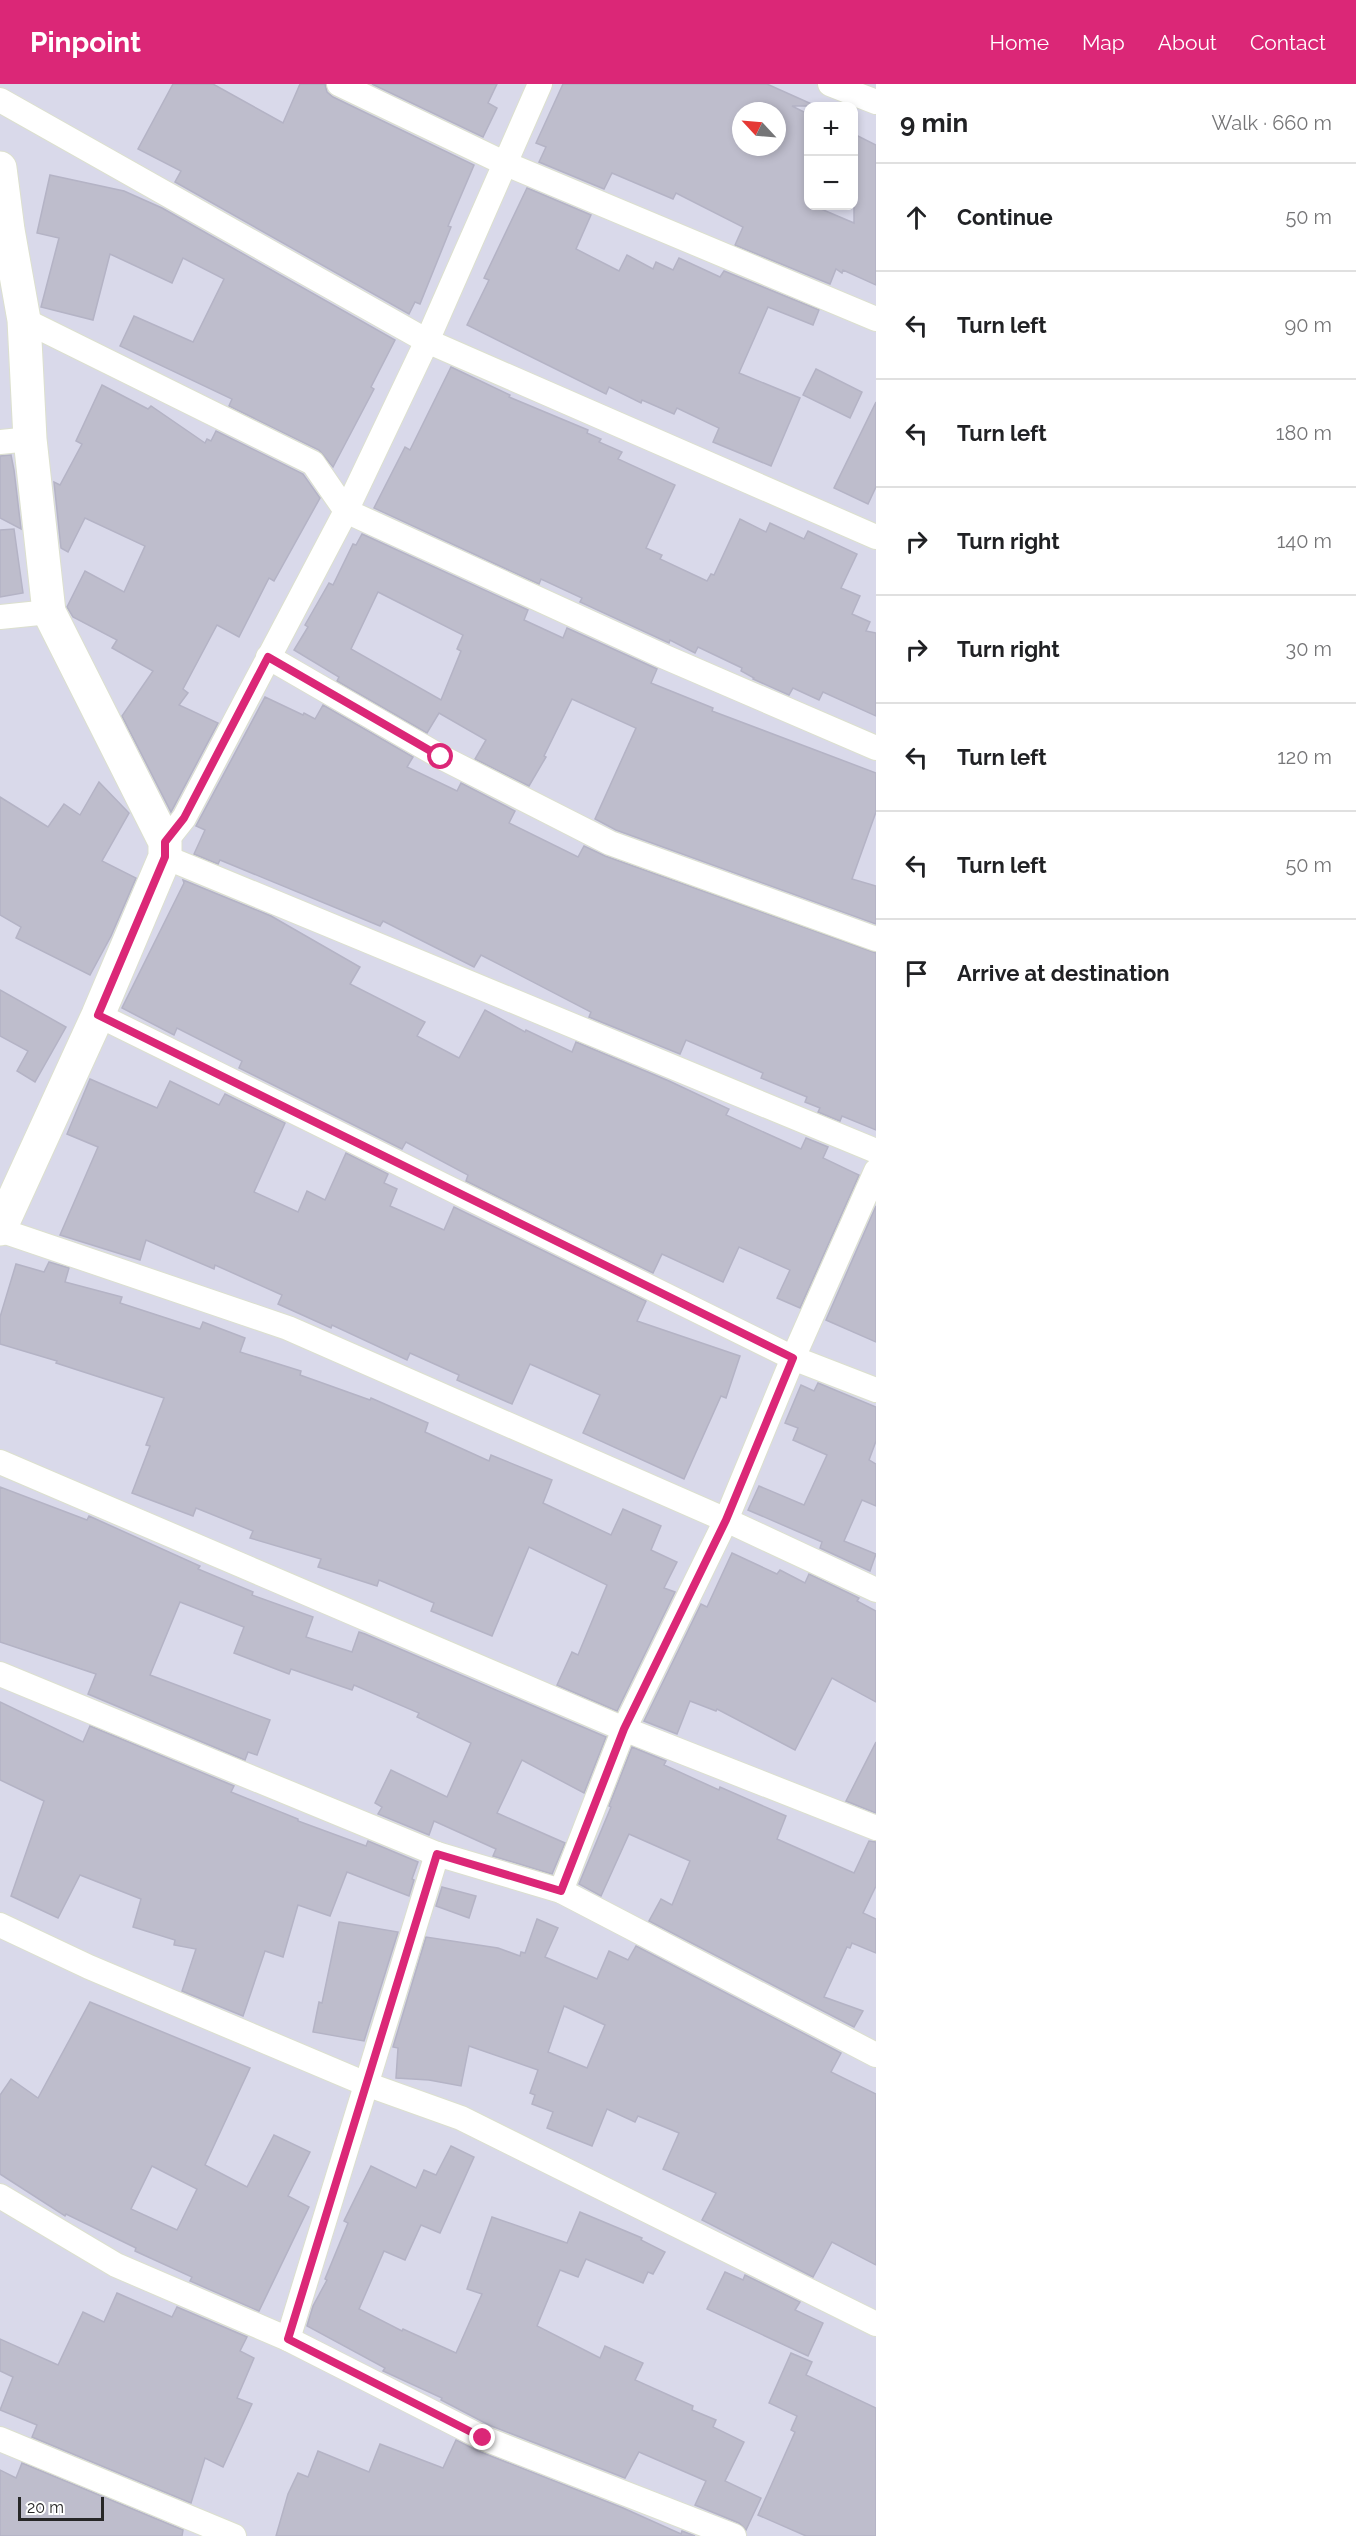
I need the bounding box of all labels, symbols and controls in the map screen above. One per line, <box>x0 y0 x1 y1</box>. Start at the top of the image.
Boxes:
text: Pinpoint <box>30 26 141 59</box>
text: Home <box>990 30 1049 55</box>
text: Map <box>1082 30 1125 55</box>
text: About <box>1158 30 1217 55</box>
text: Contact <box>1250 30 1326 55</box>
north arrow <box>732 102 786 156</box>
map controls <box>804 102 858 210</box>
button: + <box>804 102 858 156</box>
text: 9 min <box>900 108 968 138</box>
text: Walk · 660 m <box>1211 111 1332 135</box>
button: − <box>804 156 858 210</box>
icon: ahead <box>900 201 933 234</box>
text: Continue <box>957 204 1053 230</box>
text: 50 m <box>1285 205 1332 229</box>
icon: left <box>900 309 933 342</box>
text: Turn left <box>957 312 1047 338</box>
text: 90 m <box>1285 313 1332 337</box>
icon: left <box>900 417 933 450</box>
text: Turn left <box>957 420 1047 446</box>
text: 180 m <box>1276 421 1332 445</box>
icon: right <box>900 525 933 558</box>
text: Turn right <box>957 528 1060 554</box>
text: 140 m <box>1277 529 1332 553</box>
icon: right <box>900 633 933 666</box>
text: Turn right <box>957 636 1060 662</box>
text: 30 m <box>1286 637 1332 661</box>
icon: left <box>900 741 933 774</box>
route start <box>427 743 453 769</box>
text: Turn left <box>957 744 1047 770</box>
text: 120 m <box>1277 745 1332 769</box>
icon: left <box>900 849 933 882</box>
text: Turn left <box>957 852 1047 878</box>
text: 50 m <box>1285 853 1332 877</box>
icon: arrive <box>900 957 933 990</box>
text: Arrive at destination <box>957 960 1170 986</box>
route end <box>469 2424 495 2450</box>
scale bar <box>18 2494 104 2522</box>
text: 20 m <box>27 2498 64 2517</box>

